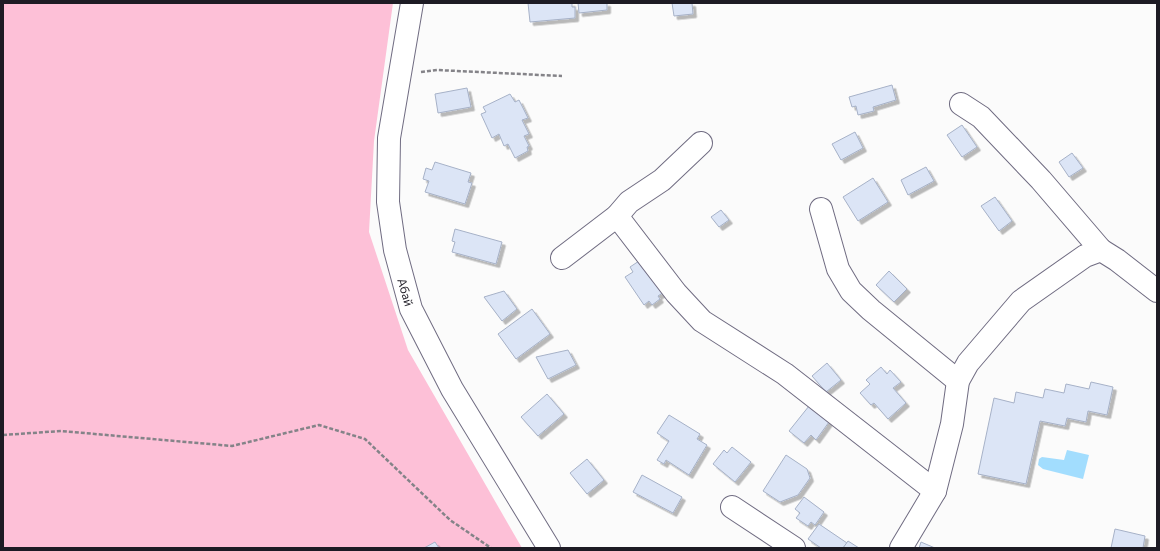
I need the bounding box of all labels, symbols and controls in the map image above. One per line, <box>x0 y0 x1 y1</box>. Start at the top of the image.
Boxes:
street label: Абай <box>395 276 417 308</box>

